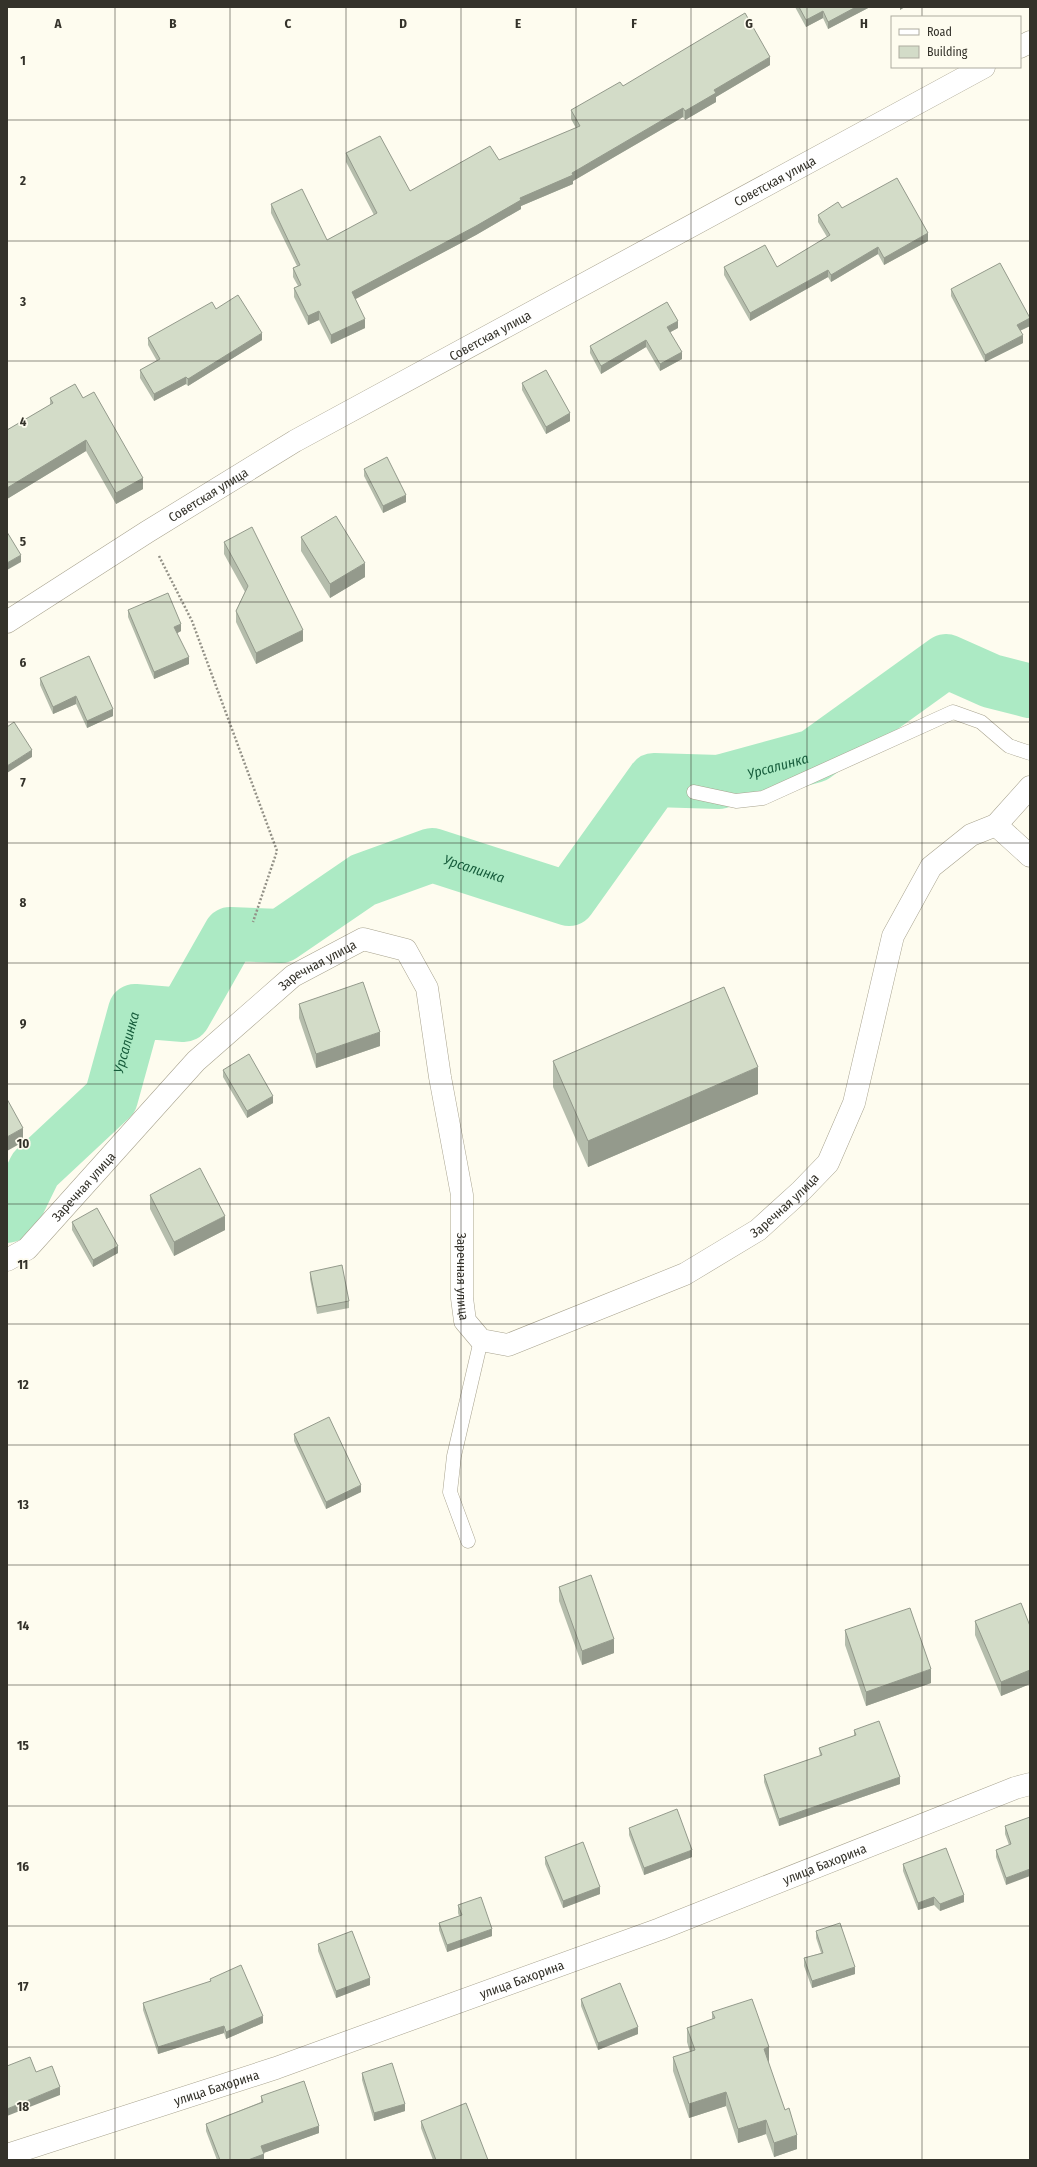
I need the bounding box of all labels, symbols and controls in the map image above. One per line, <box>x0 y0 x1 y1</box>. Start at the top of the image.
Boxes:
text: A <box>53 16 62 31</box>
text: B <box>169 16 177 31</box>
text: C <box>285 16 292 31</box>
text: D <box>399 16 407 31</box>
text: E <box>515 16 521 31</box>
text: F <box>631 16 637 31</box>
text: G <box>745 16 753 31</box>
text: H <box>860 16 868 31</box>
legend <box>891 16 1021 68</box>
text: Road <box>927 25 952 39</box>
text: Building <box>927 45 968 59</box>
text: 1 <box>20 53 26 68</box>
street label: Советская улица <box>731 152 818 209</box>
text: 2 <box>19 173 26 188</box>
text: 3 <box>19 294 26 309</box>
street label: Советская улица <box>447 307 533 363</box>
text: 4 <box>20 414 27 429</box>
street label: Советская улица <box>165 464 251 525</box>
text: 5 <box>20 534 26 549</box>
text: 6 <box>20 655 27 670</box>
water label: Урсалинка <box>745 749 811 782</box>
text: 7 <box>20 775 26 790</box>
water label: Урсалинка <box>442 851 507 886</box>
text: 8 <box>20 895 27 910</box>
street label: Заречная улица <box>275 937 359 993</box>
water label: Урсалинка <box>110 1010 143 1075</box>
text: 9 <box>20 1016 27 1031</box>
text: 10 <box>17 1136 29 1151</box>
street label: Заречная улица <box>48 1149 118 1224</box>
street label: Заречная улица <box>747 1170 822 1240</box>
street label: Заречная улица <box>455 1233 472 1321</box>
text: 11 <box>18 1257 28 1272</box>
text: 12 <box>17 1377 29 1392</box>
text: 13 <box>17 1497 29 1512</box>
text: 14 <box>17 1618 29 1633</box>
text: 15 <box>17 1738 29 1753</box>
street label: улица Бахорина <box>781 1840 868 1887</box>
text: 16 <box>17 1859 29 1874</box>
street label: улица Бахорина <box>478 1957 566 2001</box>
text: 17 <box>17 1979 29 1994</box>
street label: улица Бахорина <box>172 2067 261 2108</box>
text: 18 <box>17 2099 29 2114</box>

